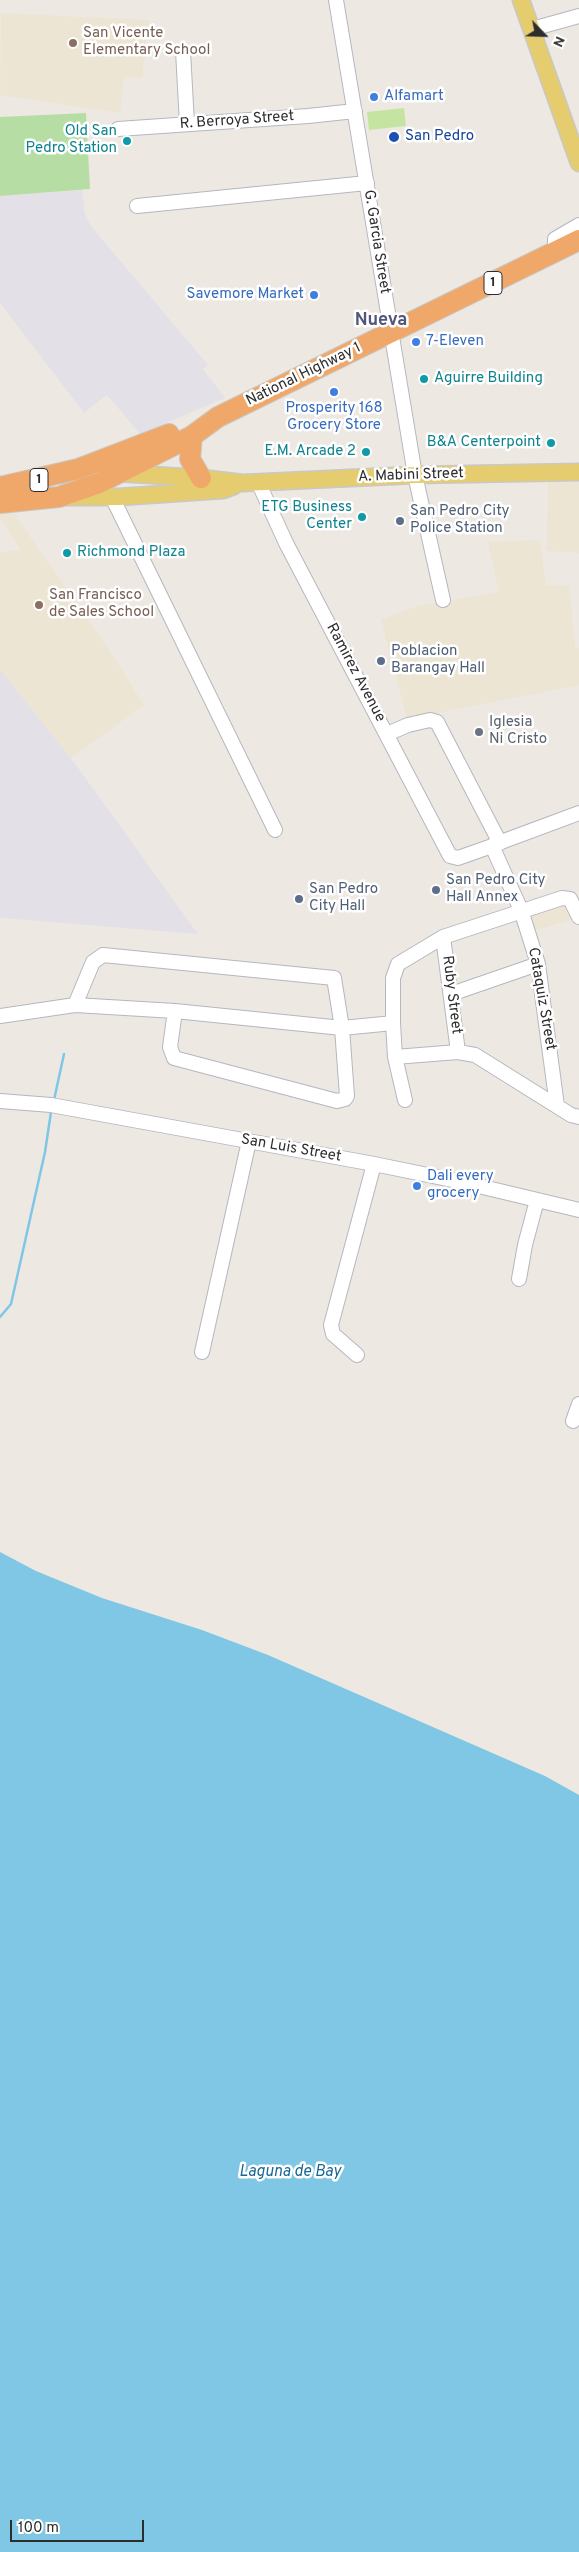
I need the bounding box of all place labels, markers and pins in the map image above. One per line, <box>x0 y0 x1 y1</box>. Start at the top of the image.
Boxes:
place label: San Vicente Elementary School <box>83 25 210 60</box>
marker: San Vicente Elementary School <box>67 37 79 49</box>
place label: Alfamart <box>384 88 444 106</box>
marker: Alfamart <box>368 91 380 103</box>
place label: Old San Pedro Station <box>25 123 117 158</box>
place label: San Pedro <box>405 128 474 146</box>
marker: San Pedro <box>387 130 401 144</box>
marker: Old San Pedro Station <box>121 135 133 147</box>
place label: Savemore Market <box>186 286 304 304</box>
marker: Savemore Market <box>308 289 320 301</box>
place label: 7-Eleven <box>426 333 484 351</box>
marker: 7-Eleven <box>410 336 422 348</box>
place label: Aguirre Building <box>434 370 543 388</box>
marker: Aguirre Building <box>418 373 430 385</box>
marker: Prosperity 168 Grocery Store <box>328 386 340 398</box>
place label: Prosperity 168 Grocery Store <box>285 400 383 435</box>
place label: B&A Centerpoint <box>427 434 541 452</box>
marker: B&A Centerpoint <box>545 437 557 449</box>
place label: E.M. Arcade 2 <box>264 443 356 461</box>
marker: E.M. Arcade 2 <box>360 446 372 458</box>
place label: ETG Business Center <box>261 499 352 534</box>
place label: San Pedro City Police Station <box>410 503 510 538</box>
marker: ETG Business Center <box>356 511 368 523</box>
marker: San Pedro City Police Station <box>394 515 406 527</box>
place label: Richmond Plaza <box>77 544 186 562</box>
marker: Richmond Plaza <box>61 547 73 559</box>
place label: San Francisco de Sales School <box>49 587 154 622</box>
marker: San Francisco de Sales School <box>33 599 45 611</box>
place label: Poblacion Barangay Hall <box>391 643 485 678</box>
marker: Poblacion Barangay Hall <box>375 655 387 667</box>
place label: Iglesia Ni Cristo <box>489 714 547 749</box>
marker: Iglesia Ni Cristo <box>473 726 485 738</box>
place label: San Pedro City Hall Annex <box>446 872 546 907</box>
place label: San Pedro City Hall <box>309 881 378 916</box>
marker: San Pedro City Hall Annex <box>430 884 442 896</box>
marker: San Pedro City Hall <box>293 893 305 905</box>
place label: Dali every grocery <box>427 1168 494 1203</box>
marker: Dali every grocery <box>411 1180 423 1192</box>

